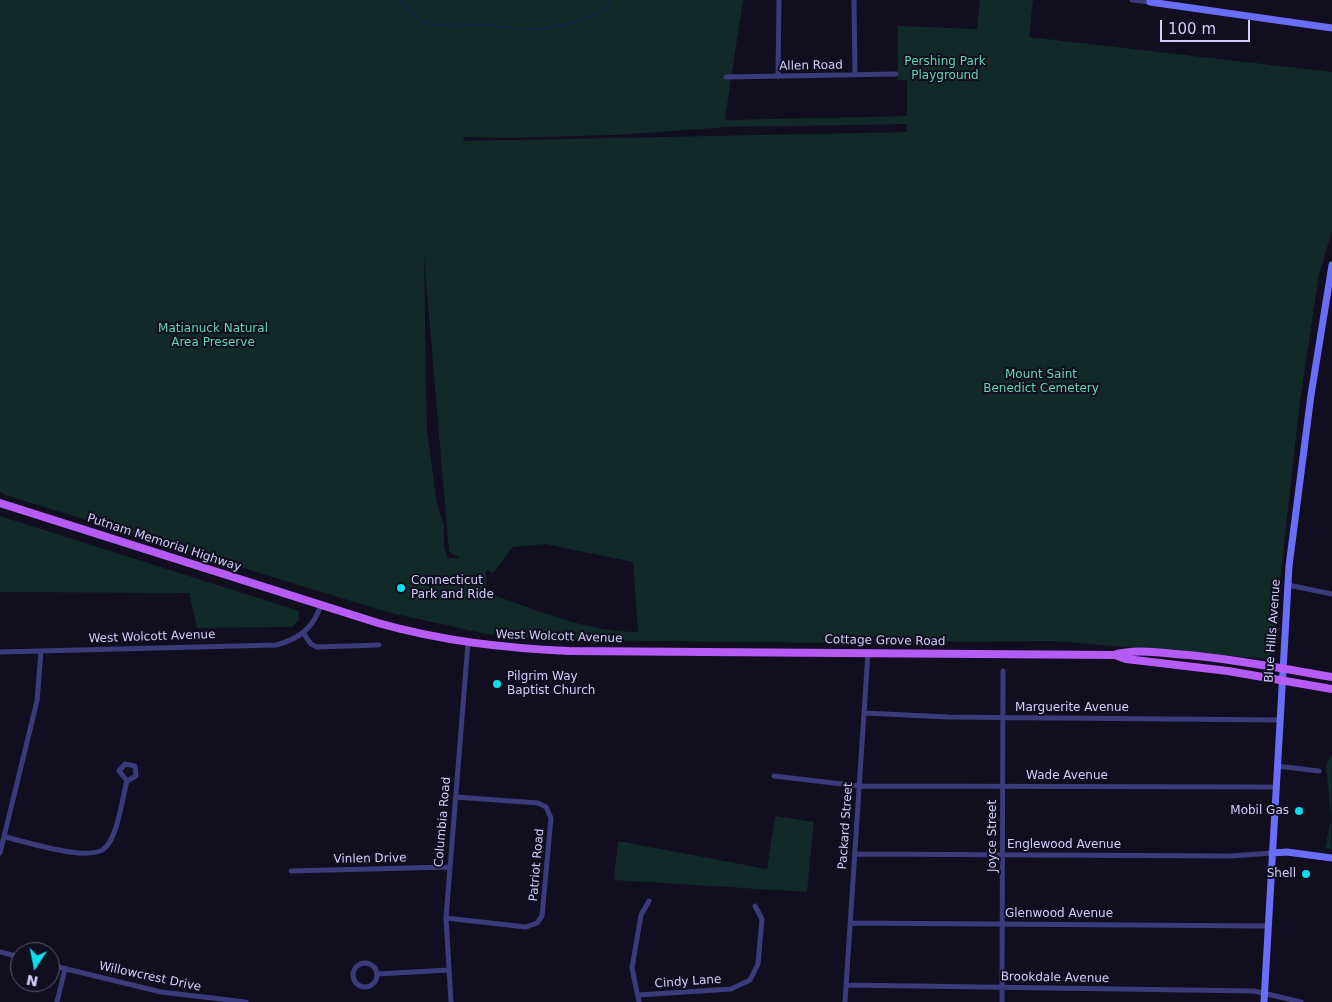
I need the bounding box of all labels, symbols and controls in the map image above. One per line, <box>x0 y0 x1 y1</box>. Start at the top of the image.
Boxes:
scale bar <box>1162 10 1252 42</box>
text: 100 m <box>1168 20 1216 38</box>
park label: Pershing Park Playground <box>904 55 986 83</box>
street label: Allen Road <box>779 58 843 74</box>
park label: Matianuck Natural Area Preserve <box>158 322 268 350</box>
park label: Mount Saint Benedict Cemetery <box>983 368 1099 396</box>
street label: Putnam Memorial Highway <box>85 511 243 575</box>
place label: Connecticut Park and Ride <box>411 574 494 602</box>
street label: Blue Hills Avenue <box>1262 579 1284 683</box>
marker: Connecticut Park and Ride <box>395 582 407 594</box>
street label: West Wolcott Avenue <box>88 628 216 646</box>
street label: West Wolcott Avenue <box>495 628 623 646</box>
street label: Cottage Grove Road <box>824 633 946 649</box>
place label: Pilgrim Way Baptist Church <box>507 670 595 698</box>
marker: Pilgrim Way Baptist Church <box>491 678 503 690</box>
street label: Marguerite Avenue <box>1015 701 1129 715</box>
street label: Wade Avenue <box>1026 769 1108 783</box>
street label: Columbia Road <box>432 776 454 868</box>
street label: Packard Street <box>836 782 856 870</box>
street label: Joyce Street <box>986 800 1000 872</box>
place label: Mobil Gas <box>1230 804 1289 818</box>
marker: Mobil Gas <box>1293 805 1305 817</box>
street label: Patriot Road <box>527 828 547 902</box>
street label: Englewood Avenue <box>1007 838 1121 852</box>
street label: Vinlen Drive <box>333 851 407 867</box>
place label: Shell <box>1267 867 1296 881</box>
marker: Shell <box>1300 868 1312 880</box>
street label: Glenwood Avenue <box>1005 907 1113 921</box>
north arrow <box>10 942 60 992</box>
street label: Willowcrest Drive <box>98 959 202 995</box>
street label: Brookdale Avenue <box>1001 970 1109 986</box>
text: N <box>25 972 40 990</box>
street label: Cindy Lane <box>654 972 722 992</box>

